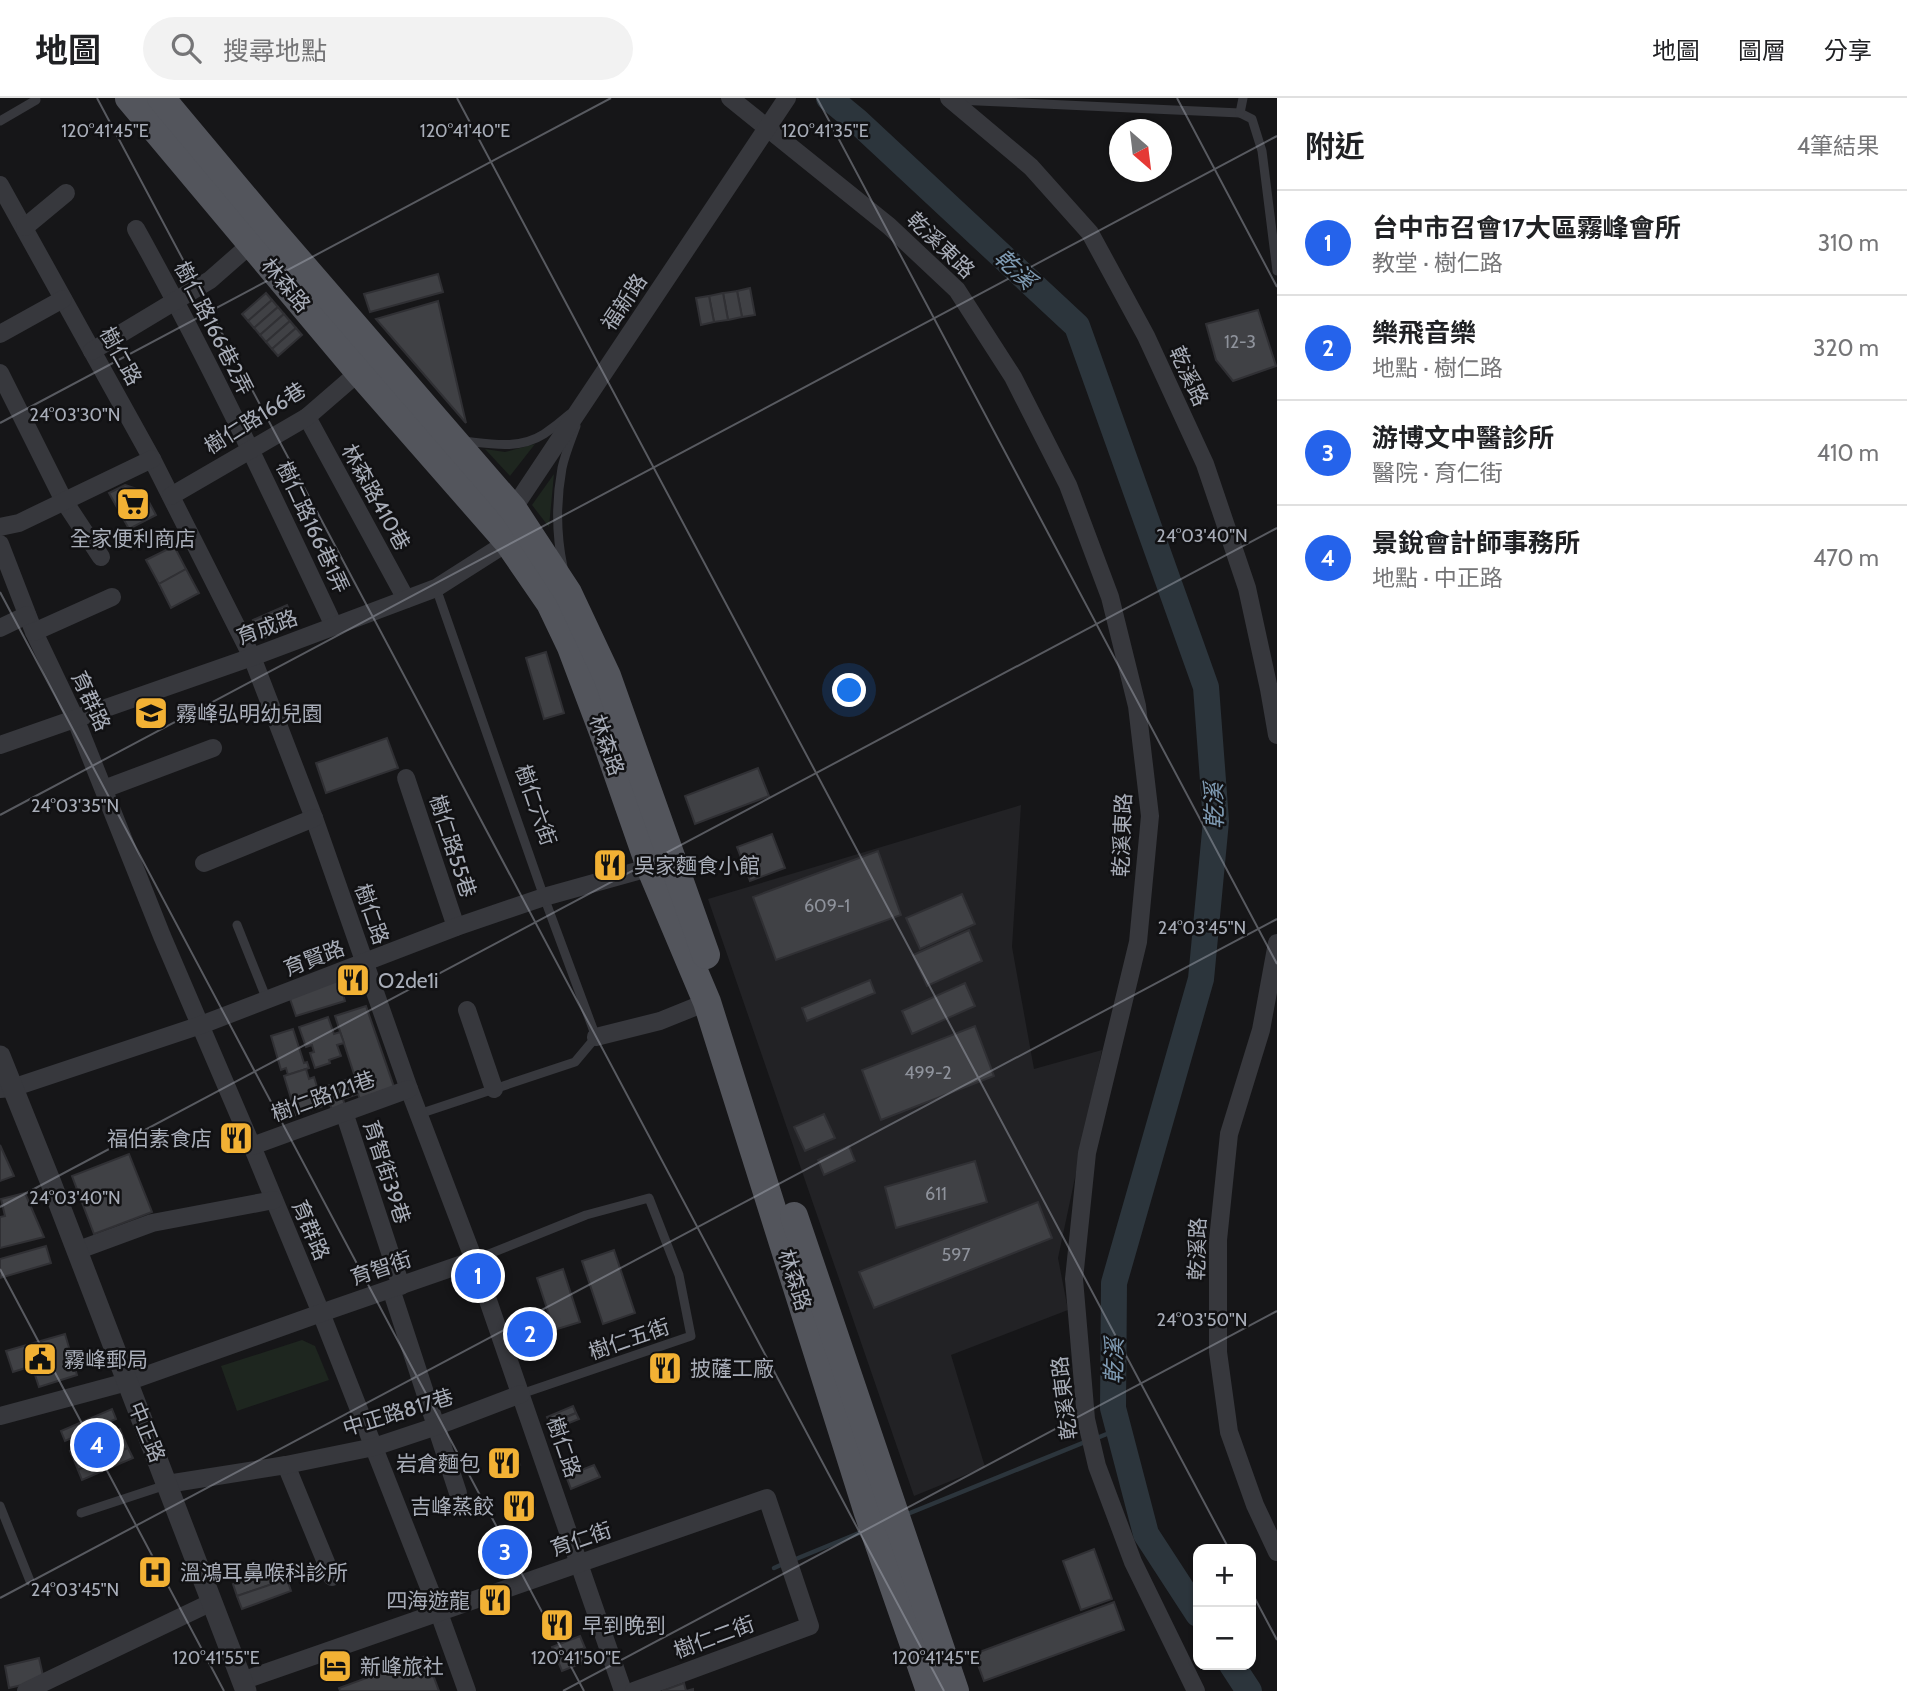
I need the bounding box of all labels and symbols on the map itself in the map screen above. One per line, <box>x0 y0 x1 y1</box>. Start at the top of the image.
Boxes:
north arrow <box>1109 119 1172 182</box>
text: 120°41'45"E <box>61 120 149 142</box>
text: 120°41'40"E <box>420 120 510 142</box>
text: 120°41'35"E <box>781 120 869 142</box>
street label: 乾溪東路 <box>902 207 980 283</box>
water label: 乾溪 <box>989 243 1044 297</box>
street label: 林森路 <box>256 253 316 317</box>
street label: 樹仁路166巷2弄 <box>170 257 258 399</box>
street label: 福新路 <box>596 269 652 335</box>
street label: 樹仁路 <box>95 322 147 390</box>
house number: 12-3 <box>1224 331 1256 353</box>
street label: 乾溪路 <box>1164 342 1214 410</box>
street label: 樹仁路166巷 <box>200 377 310 459</box>
text: 24°03'30"N <box>29 404 121 426</box>
street label: 林森路410巷 <box>337 439 415 555</box>
street label: 樹仁路166巷1弄 <box>272 457 354 597</box>
supermarket icon: 全家便利商店 <box>114 485 152 523</box>
text: 24°03'40"N <box>1156 525 1248 547</box>
place label: 全家便利商店 <box>70 526 196 551</box>
street label: 育成路 <box>233 604 301 650</box>
street label: 育群路 <box>66 667 116 735</box>
your location <box>832 673 866 707</box>
school or university icon: 霧峰弘明幼兒園 <box>132 694 170 732</box>
place label: 霧峰弘明幼兒園 <box>176 701 323 726</box>
street label: 林森路 <box>584 711 630 779</box>
street label: 樹仁六街 <box>511 761 561 849</box>
water label: 乾溪 <box>1200 780 1228 829</box>
street label: 樹仁路55巷 <box>425 791 481 901</box>
street label: 乾溪東路 <box>1108 793 1136 877</box>
text: 24°03'35"N <box>31 795 119 817</box>
restaurant icon: 吳家麵食小館 <box>591 846 629 884</box>
place label: 吳家麵食小館 <box>634 853 760 878</box>
street label: 樹仁路 <box>350 880 394 948</box>
house number: 609-1 <box>804 895 850 917</box>
text: 24°03'45"N <box>1158 917 1246 939</box>
street label: 育賢路 <box>280 935 348 981</box>
restaurant icon: O2de1i <box>334 961 372 999</box>
place label: O2de1i <box>378 968 438 993</box>
house number: 499-2 <box>904 1062 952 1084</box>
street label: 樹仁路121巷 <box>268 1066 378 1126</box>
street label: 育智街39巷 <box>359 1117 415 1227</box>
restaurant icon: 福伯素食店 <box>217 1119 255 1157</box>
place label: 福伯素食店 <box>107 1126 212 1151</box>
house number: 611 <box>925 1183 947 1205</box>
text: 24°03'40"N <box>29 1187 121 1209</box>
street label: 育群路 <box>287 1196 335 1264</box>
street label: 乾溪路 <box>1183 1217 1211 1281</box>
house number: 597 <box>941 1244 971 1266</box>
street label: 育智街 <box>347 1246 415 1290</box>
street label: 林森路 <box>773 1246 817 1314</box>
pin: 1 <box>455 1250 501 1302</box>
pin: 2 <box>507 1308 553 1360</box>
text: 24°03'50"N <box>1156 1309 1248 1331</box>
street label: 樹仁五街 <box>585 1314 673 1364</box>
water label: 乾溪 <box>1100 1335 1128 1384</box>
public building icon: 霧峰郵局 <box>21 1340 59 1378</box>
place label: 霧峰郵局 <box>64 1347 148 1372</box>
restaurant icon: 披薩工廠 <box>646 1349 684 1387</box>
street label: 乾溪東路 <box>1046 1355 1082 1441</box>
place label: 披薩工廠 <box>690 1356 774 1381</box>
street label: 中正路817巷 <box>340 1383 456 1441</box>
street label: 中正路 <box>124 1398 170 1466</box>
street label: 樹仁路 <box>542 1413 586 1481</box>
pin: 4 <box>74 1419 120 1471</box>
restaurant icon: 岩倉麵包 <box>485 1444 523 1482</box>
place label: 岩倉麵包 <box>396 1451 480 1476</box>
restaurant icon: 吉峰蒸餃 <box>500 1487 538 1525</box>
place label: 吉峰蒸餃 <box>410 1494 494 1519</box>
street label: 育仁街 <box>547 1517 615 1561</box>
pin: 3 <box>482 1526 528 1578</box>
hospital icon: 溫鴻耳鼻喉科診所 <box>136 1553 174 1591</box>
place label: 溫鴻耳鼻喉科診所 <box>180 1560 348 1585</box>
text: 24°03'45"N <box>31 1579 119 1601</box>
restaurant icon: 四海遊龍 <box>476 1581 514 1619</box>
place label: 四海遊龍 <box>386 1588 470 1613</box>
restaurant icon: 早到晚到 <box>538 1606 576 1644</box>
street label: 樹仁二街 <box>670 1611 758 1663</box>
place label: 早到晚到 <box>582 1613 666 1638</box>
text: 120°41'55"E <box>172 1647 260 1669</box>
hotel icon: 新峰旅社 <box>316 1647 354 1685</box>
text: 120°41'50"E <box>531 1647 621 1669</box>
text: 120°41'45"E <box>892 1647 980 1669</box>
place label: 新峰旅社 <box>360 1654 444 1679</box>

